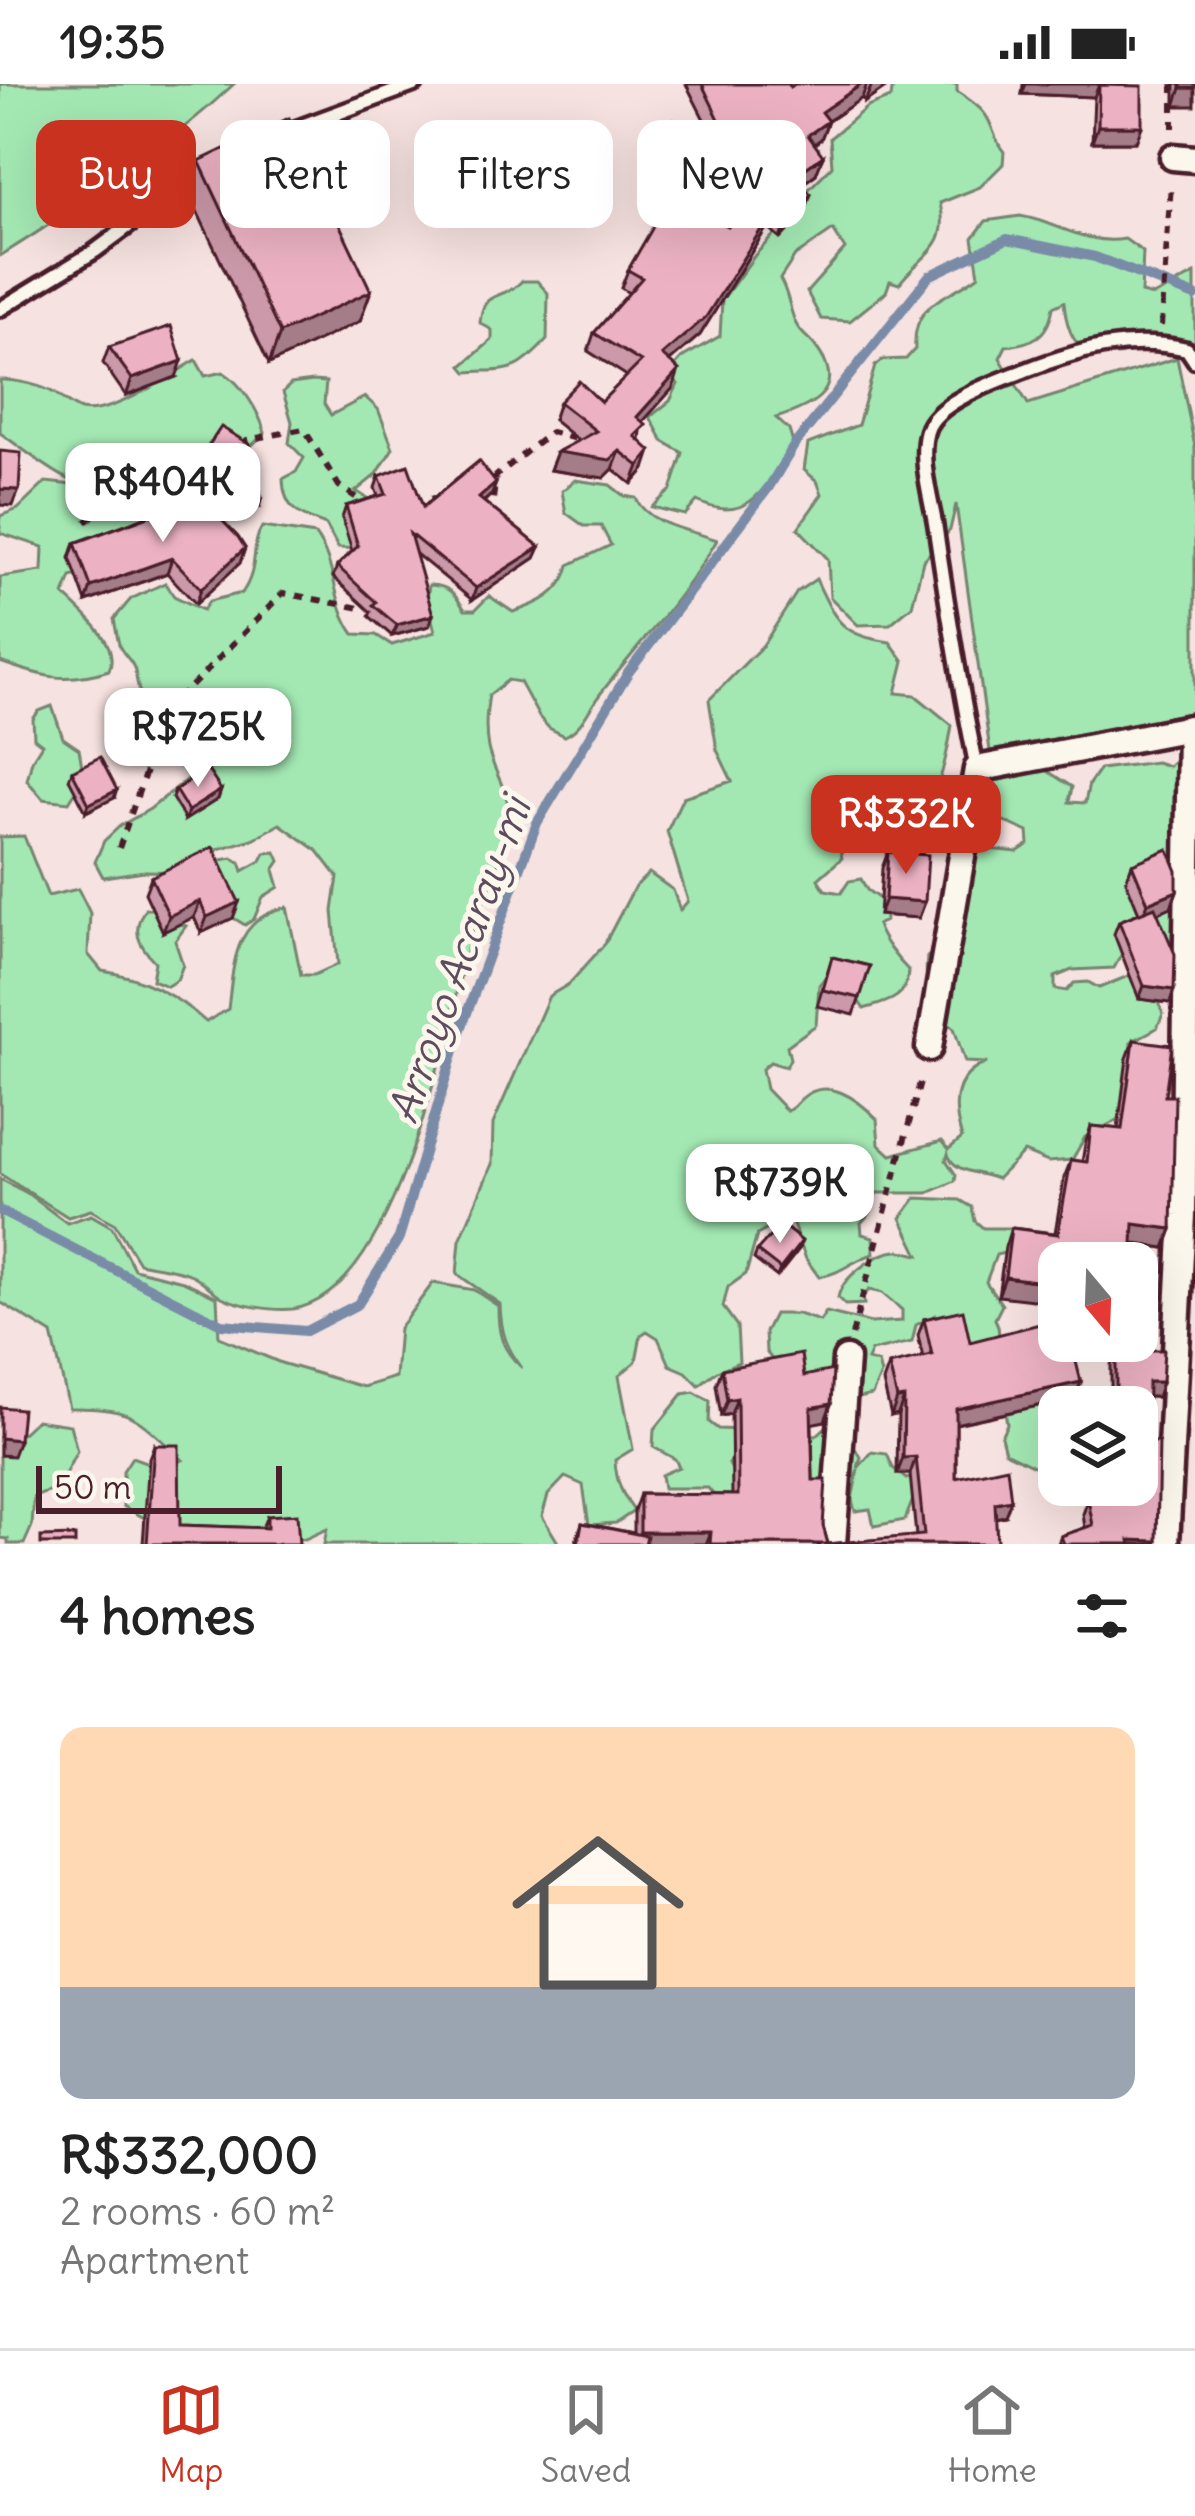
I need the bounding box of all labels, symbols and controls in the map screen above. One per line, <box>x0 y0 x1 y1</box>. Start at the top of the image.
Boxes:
text: 19:35 <box>60 14 165 70</box>
chip: Buy <box>36 120 196 228</box>
chip: Rent <box>220 120 390 228</box>
chip: Filters <box>414 120 613 228</box>
chip: New <box>637 120 806 228</box>
pin: R$404K <box>65 443 261 545</box>
text: R$404K <box>92 457 234 506</box>
pin: R$725K <box>100 688 296 790</box>
text: R$725K <box>131 702 265 751</box>
pin: R$332K <box>808 775 1004 877</box>
water label: Arroyo Acaray-mi <box>376 786 543 1129</box>
text: R$332K <box>838 789 974 838</box>
pin: R$739K <box>682 1144 878 1246</box>
text: R$739K <box>713 1158 847 1207</box>
north arrow <box>1038 1242 1158 1362</box>
map controls <box>1038 1242 1158 1506</box>
button: layers <box>1038 1386 1158 1506</box>
scale bar <box>36 1460 282 1513</box>
text: 50 m <box>54 1466 131 1508</box>
icon: filters <box>1069 1583 1135 1649</box>
text: 4 homes <box>60 1584 255 1648</box>
icon: home <box>490 1805 706 2021</box>
text: R$332,000 <box>60 2123 318 2187</box>
text: 2 rooms · 60 m² <box>60 2187 335 2236</box>
text: Apartment <box>60 2236 249 2285</box>
tab: Map <box>158 2377 224 2491</box>
tab: Saved <box>541 2377 631 2491</box>
tab: Home <box>948 2377 1037 2491</box>

